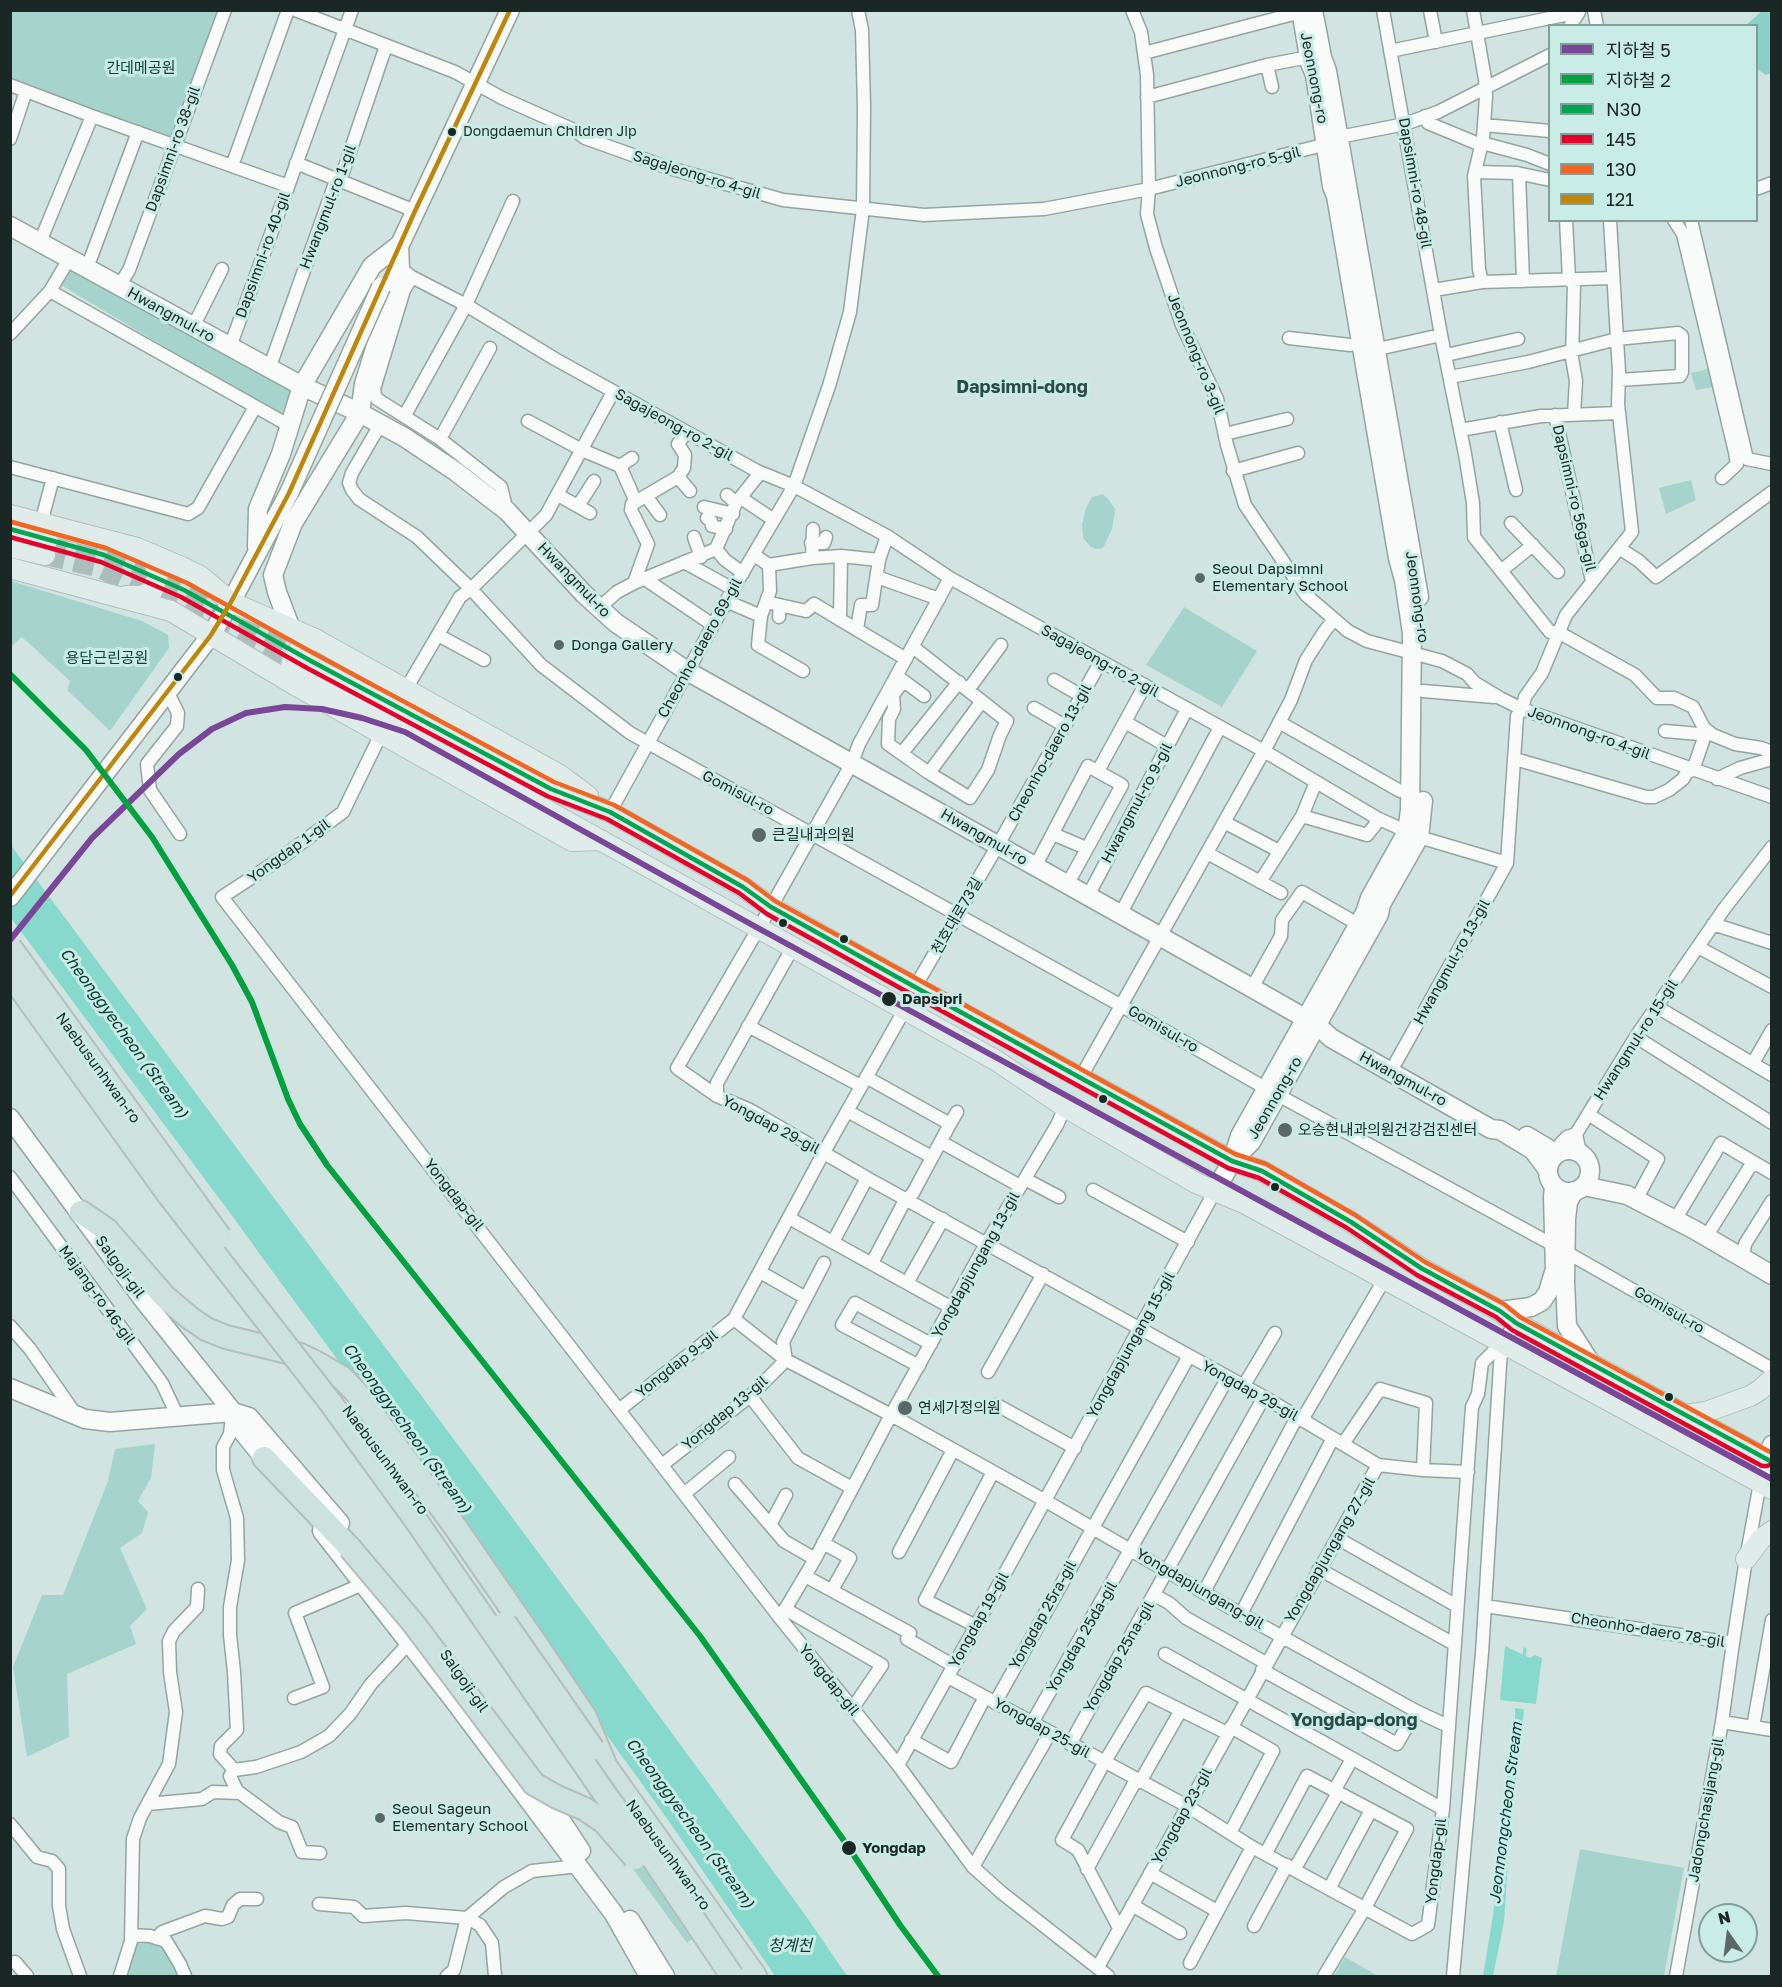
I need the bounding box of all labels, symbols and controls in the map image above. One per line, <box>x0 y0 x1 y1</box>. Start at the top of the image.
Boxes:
legend <box>1548 24 1758 222</box>
street label: Jeonnong-ro <box>1296 31 1332 125</box>
text: 지하철 5 <box>1606 39 1671 61</box>
park label: 간데메공원 <box>107 59 175 77</box>
text: 지하철 2 <box>1606 69 1671 91</box>
street label: Dapsimni-ro 38-gil <box>142 84 204 214</box>
text: N30 <box>1606 98 1641 120</box>
street label: Dapsimni-ro 48-gil <box>1395 116 1435 250</box>
place label: Dongdaemun Children Jip <box>463 124 637 140</box>
marker: Dongdaemun Children Jip <box>446 126 458 138</box>
text: 145 <box>1606 128 1636 150</box>
street label: Hwangmul-ro 1-gil <box>296 142 360 272</box>
street label: Jeonnong-ro 5-gil <box>1173 143 1303 191</box>
street label: Sagajeong-ro 4-gil <box>631 147 763 203</box>
text: 130 <box>1606 158 1636 180</box>
text: 121 <box>1606 188 1634 210</box>
street label: Dapsimni-ro 40-gil <box>232 189 294 321</box>
street label: Hwangmul-ro <box>124 284 218 346</box>
street label: Jeonnong-ro 3-gil <box>1164 291 1228 417</box>
district label: Dapsimni-dong <box>956 376 1088 398</box>
street label: Sagajeong-ro 2-gil <box>612 385 736 465</box>
street label: Dapsimni-ro 56ga-gil <box>1548 423 1600 573</box>
street label: Hwangmul-ro <box>534 539 614 621</box>
street label: Jeonnong-ro <box>1402 550 1432 644</box>
place label: Seoul Dapsimni Elementary School <box>1212 560 1348 595</box>
marker: Seoul Dapsimni Elementary School <box>1193 571 1207 585</box>
street label: Cheonho-daero 69-gil <box>654 575 746 721</box>
street label: Sagajeong-ro 2-gil <box>1038 621 1162 701</box>
place label: Donga Gallery <box>571 636 673 654</box>
marker: Donga Gallery <box>552 638 566 652</box>
park label: 용답근린공원 <box>66 649 148 667</box>
unlabelled marker <box>172 671 184 683</box>
street label: Cheonho-daero 13-gil <box>1005 681 1095 825</box>
street label: Jeonnong-ro 4-gil <box>1525 702 1653 764</box>
street label: Hwangmul-ro 9-gil <box>1098 740 1176 866</box>
street label: Gomisul-ro <box>699 767 777 819</box>
street label: Hwangmul-ro <box>937 805 1031 869</box>
street label: Yongdap 1-gil <box>244 815 334 887</box>
marker: 큰길내과의원 <box>750 826 768 844</box>
place label: 큰길내과의원 <box>772 826 855 844</box>
street label: 천호대로73길 <box>928 874 986 958</box>
street label: Hwangmul-ro 13-gil <box>1410 896 1494 1028</box>
unlabelled marker <box>777 917 789 929</box>
unlabelled marker <box>838 933 850 945</box>
water label: Cheonggyecheon (Stream) <box>56 944 192 1122</box>
street label: Hwangmul-ro 15-gil <box>1590 976 1682 1104</box>
marker: Dapsipri <box>880 990 898 1008</box>
place label: Dapsipri <box>902 990 962 1008</box>
street label: Gomisul-ro <box>1125 1002 1201 1056</box>
street label: Naebusunhwan-ro <box>52 1009 144 1127</box>
street label: Hwangmul-ro <box>1356 1048 1450 1110</box>
street label: Jeonnong-ro <box>1244 1054 1306 1142</box>
street label: Yongdap 29-gil <box>719 1092 823 1158</box>
unlabelled marker <box>1097 1093 1109 1105</box>
marker: 오승현내과의원건강검진센터 <box>1276 1121 1294 1139</box>
place label: 오승현내과의원건강검진센터 <box>1298 1121 1477 1139</box>
street label: Yongdap-gil <box>420 1155 488 1235</box>
unlabelled marker <box>1269 1181 1281 1193</box>
street label: Yongdapjungang 13-gil <box>928 1189 1024 1341</box>
street label: Salgoji-gil <box>91 1232 149 1302</box>
street label: Majang-ro 46-gil <box>55 1242 139 1348</box>
street label: Yongdapjungang 15-gil <box>1083 1269 1179 1421</box>
street label: Gomisul-ro <box>1631 1283 1707 1337</box>
street label: Yongdap 9-gil <box>632 1326 722 1402</box>
water label: Cheonggyecheon (Stream) <box>339 1339 475 1517</box>
street label: Yongdap 29-gil <box>1198 1357 1302 1425</box>
street label: Yongdap 13-gil <box>678 1372 772 1454</box>
unlabelled marker <box>1663 1391 1675 1403</box>
marker: 연세가정의원 <box>896 1399 914 1417</box>
place label: 연세가정의원 <box>918 1399 1001 1417</box>
street label: Naebusunhwan-ro <box>338 1402 432 1518</box>
street label: Yongdapjungang 27-gil <box>1281 1474 1379 1626</box>
street label: Yongdapjungang-gil <box>1133 1545 1267 1633</box>
street label: Yongdap 25ra-gil <box>1006 1557 1080 1673</box>
street label: Yongdap 19-gil <box>945 1569 1013 1671</box>
street label: Yongdap 25da-gil <box>1043 1578 1121 1696</box>
street label: Yongdap 25na-gil <box>1080 1598 1158 1716</box>
street label: Cheonho-daero 78-gil <box>1570 1609 1726 1651</box>
street label: Yongdap-gil <box>795 1641 863 1719</box>
street label: Salgoji-gil <box>436 1646 492 1716</box>
street label: Yongdap 25-gil <box>991 1694 1093 1762</box>
district label: Yongdap-dong <box>1291 1709 1417 1731</box>
water label: Jeonnongcheon Stream <box>1485 1721 1527 1905</box>
water label: Cheonggyecheon (Stream) <box>622 1734 758 1912</box>
street label: Jadongchasijang-gil <box>1684 1737 1728 1883</box>
street label: Yongdap 23-gil <box>1148 1765 1216 1867</box>
street label: Naebusunhwan-ro <box>622 1796 714 1914</box>
place label: Seoul Sageun Elementary School <box>392 1800 528 1835</box>
marker: Seoul Sageun Elementary School <box>373 1811 387 1825</box>
street label: Yongdap-gil <box>1422 1817 1450 1905</box>
marker: Yongdap <box>840 1839 858 1857</box>
place label: Yongdap <box>862 1839 926 1857</box>
north arrow <box>1698 1903 1758 1963</box>
text: N <box>1716 1906 1732 1929</box>
water label: 청계천 <box>768 1936 812 1956</box>

